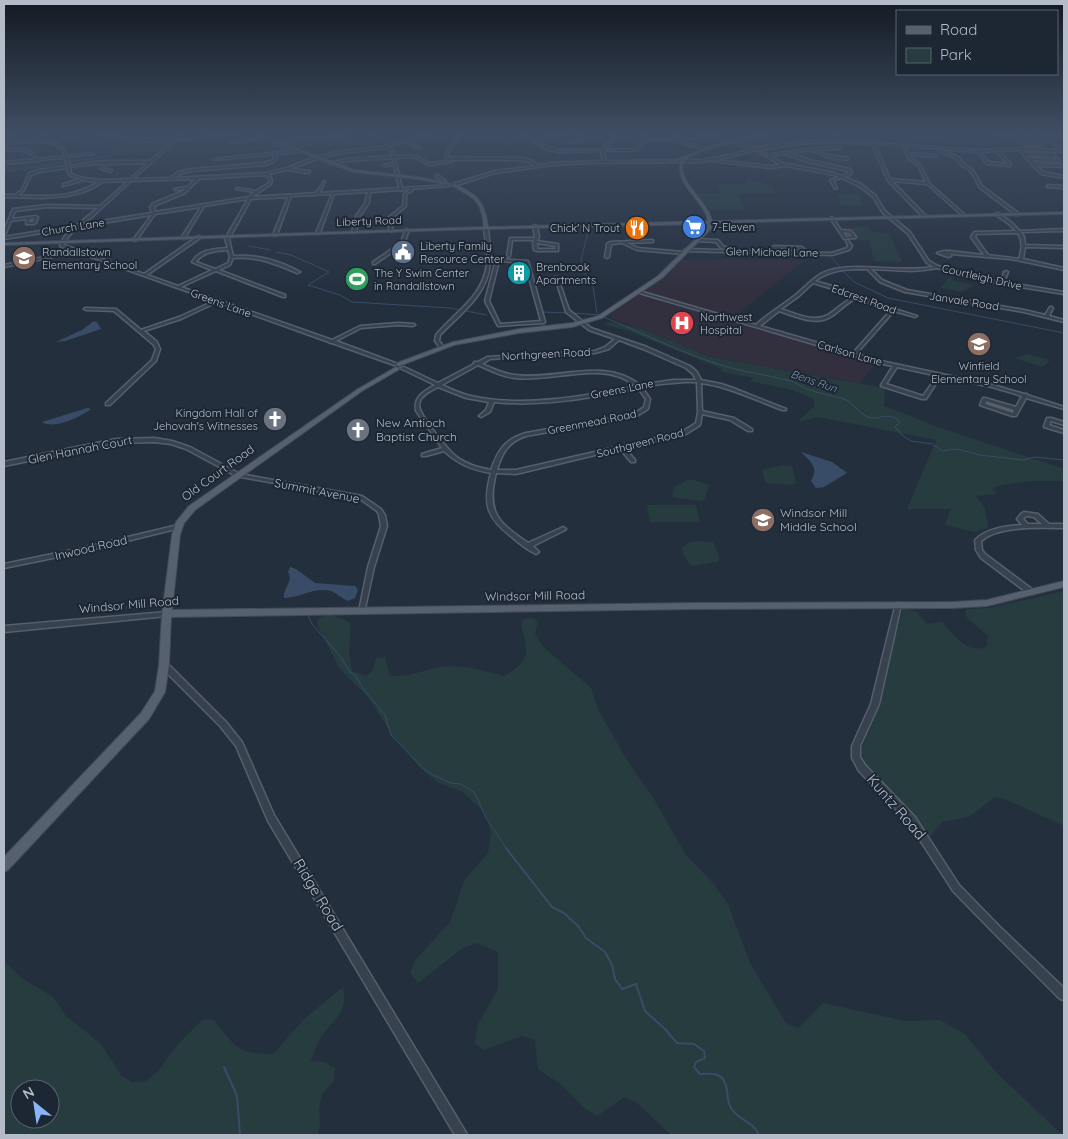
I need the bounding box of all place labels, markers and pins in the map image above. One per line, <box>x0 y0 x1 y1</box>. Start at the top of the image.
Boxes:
supermarket icon: 7-Eleven <box>681 214 707 240</box>
restaurant icon: Chick' N Trout <box>624 215 650 241</box>
place label: 7-Eleven <box>712 220 755 234</box>
place label: Chick' N Trout <box>550 221 620 235</box>
public building icon: Liberty Family Resource Center <box>390 239 416 265</box>
place label: Liberty Family Resource Center <box>420 239 505 266</box>
school or university icon: Randallstown Elementary School <box>11 245 37 271</box>
place label: Randallstown Elementary School <box>42 245 137 272</box>
building icon: Brenbrook Apartments <box>506 260 532 286</box>
place label: Brenbrook Apartments <box>536 260 596 287</box>
sports icon: The Y Swim Center in Randallstown <box>344 266 370 292</box>
place label: The Y Swim Center in Randallstown <box>374 266 470 293</box>
hospital icon: Northwest Hospital <box>669 310 695 336</box>
place label: Northwest Hospital <box>700 310 753 337</box>
school or university icon: Winfield Elementary School <box>966 331 992 357</box>
place label: Winfield Elementary School <box>931 359 1027 386</box>
place label: Kingdom Hall of Jehovah's Witnesses <box>153 406 258 433</box>
church icon: Kingdom Hall of Jehovah's Witnesses <box>262 406 288 432</box>
place label: New Antioch Baptist Church <box>376 415 457 444</box>
church icon: New Antioch Baptist Church <box>345 417 371 443</box>
place label: Windsor Mill Middle School <box>780 505 857 534</box>
school or university icon: Windsor Mill Middle School <box>750 507 776 533</box>

